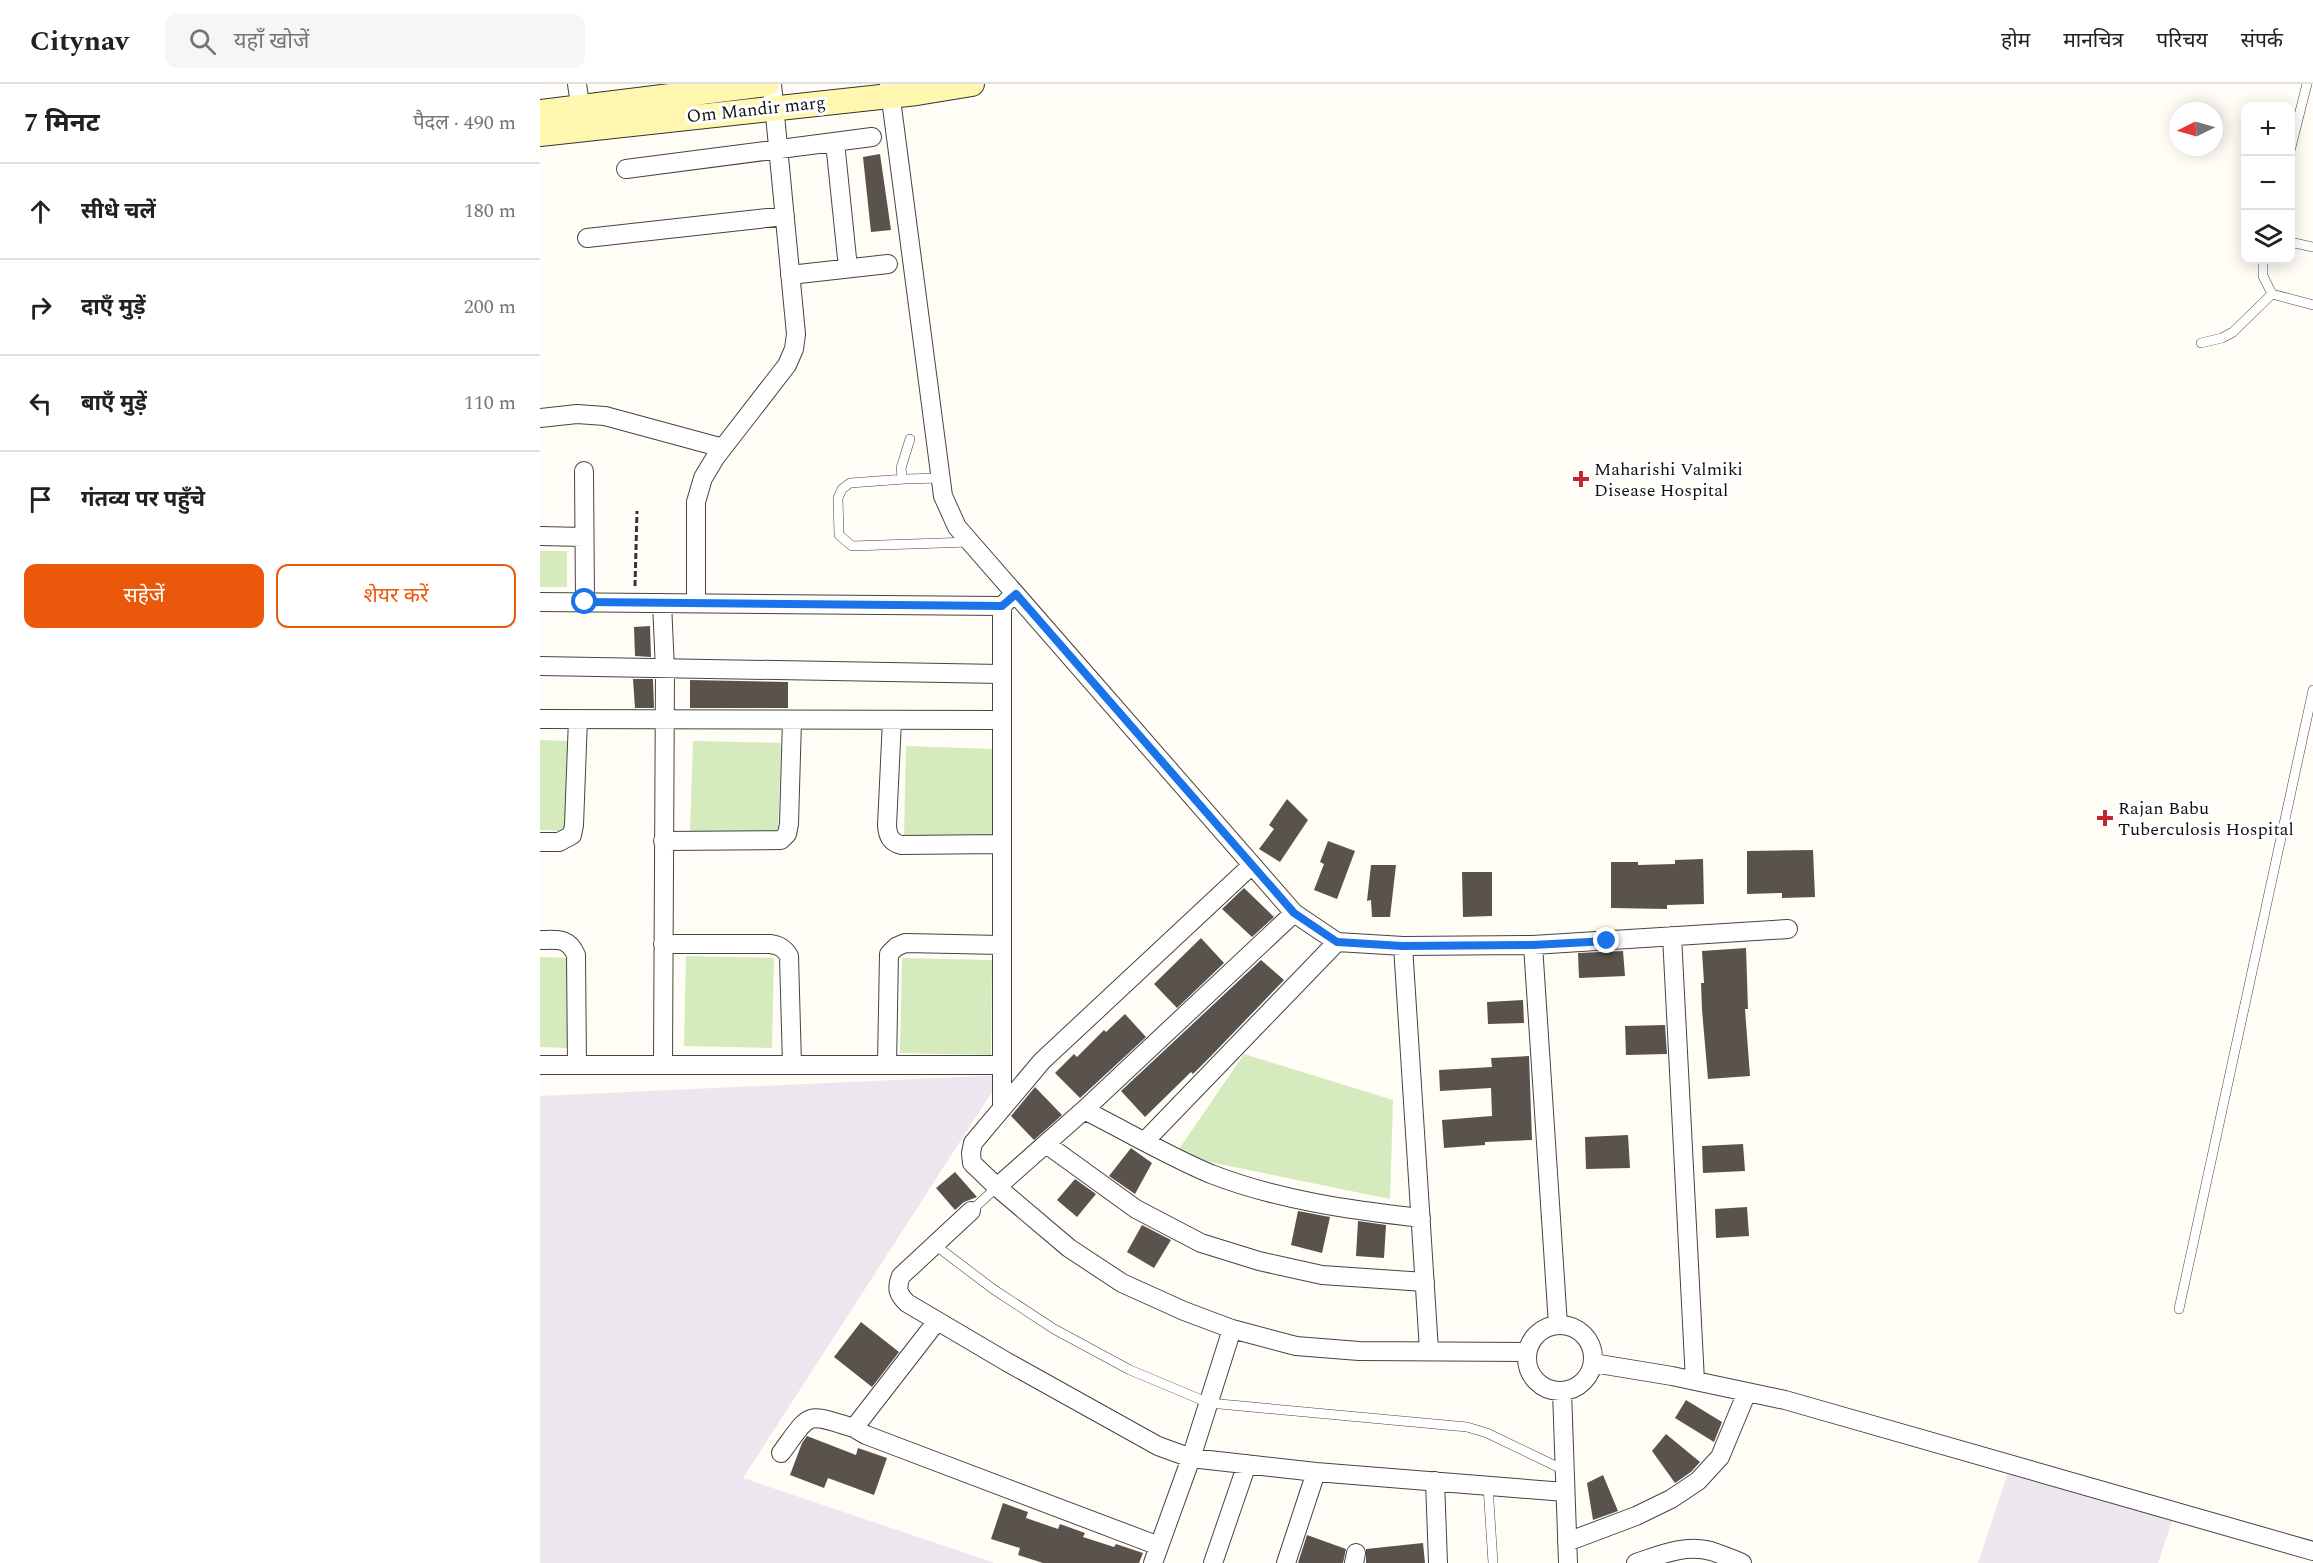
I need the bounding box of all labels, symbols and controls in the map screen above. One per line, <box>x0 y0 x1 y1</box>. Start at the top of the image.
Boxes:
search box <box>165 14 585 68</box>
text: Citynav <box>30 20 129 63</box>
icon: search <box>186 25 219 58</box>
text: यहाँ खोजें <box>234 25 309 58</box>
text: होम <box>2001 25 2030 57</box>
text: मानचित्र <box>2063 25 2123 57</box>
text: परिचय <box>2156 25 2208 57</box>
text: संपर्क <box>2241 25 2283 57</box>
street label: Om Mandir marg <box>685 89 827 130</box>
north arrow <box>2169 102 2223 156</box>
map controls <box>2241 102 2295 264</box>
button: + <box>2241 102 2295 156</box>
text: 7 मिनट <box>24 103 100 143</box>
text: पैदल · 490 m <box>413 108 516 138</box>
button: − <box>2241 156 2295 210</box>
icon: ahead <box>24 195 57 228</box>
text: सीधे चलें <box>81 195 156 228</box>
text: 180 m <box>464 196 516 226</box>
button: layers <box>2241 210 2295 264</box>
icon: right <box>24 291 57 324</box>
text: दाएँ मुड़ें <box>81 291 146 324</box>
text: 200 m <box>464 292 516 322</box>
icon: left <box>24 387 57 420</box>
text: बाएँ मुड़ें <box>81 387 147 420</box>
text: 110 m <box>464 388 516 418</box>
place label: Maharishi Valmiki Disease Hospital <box>1594 456 1743 504</box>
marker: Maharishi Valmiki Disease Hospital <box>1572 470 1590 488</box>
icon: arrive <box>24 483 57 516</box>
text: गंतव्य पर पहुँचे <box>81 483 205 516</box>
button: सहेजें <box>24 564 264 628</box>
button: शेयर करें <box>276 564 516 628</box>
route start <box>571 588 597 614</box>
place label: Rajan Babu Tuberculosis Hospital <box>2118 795 2294 843</box>
marker: Rajan Babu Tuberculosis Hospital <box>2096 809 2114 827</box>
route end <box>1593 927 1619 953</box>

